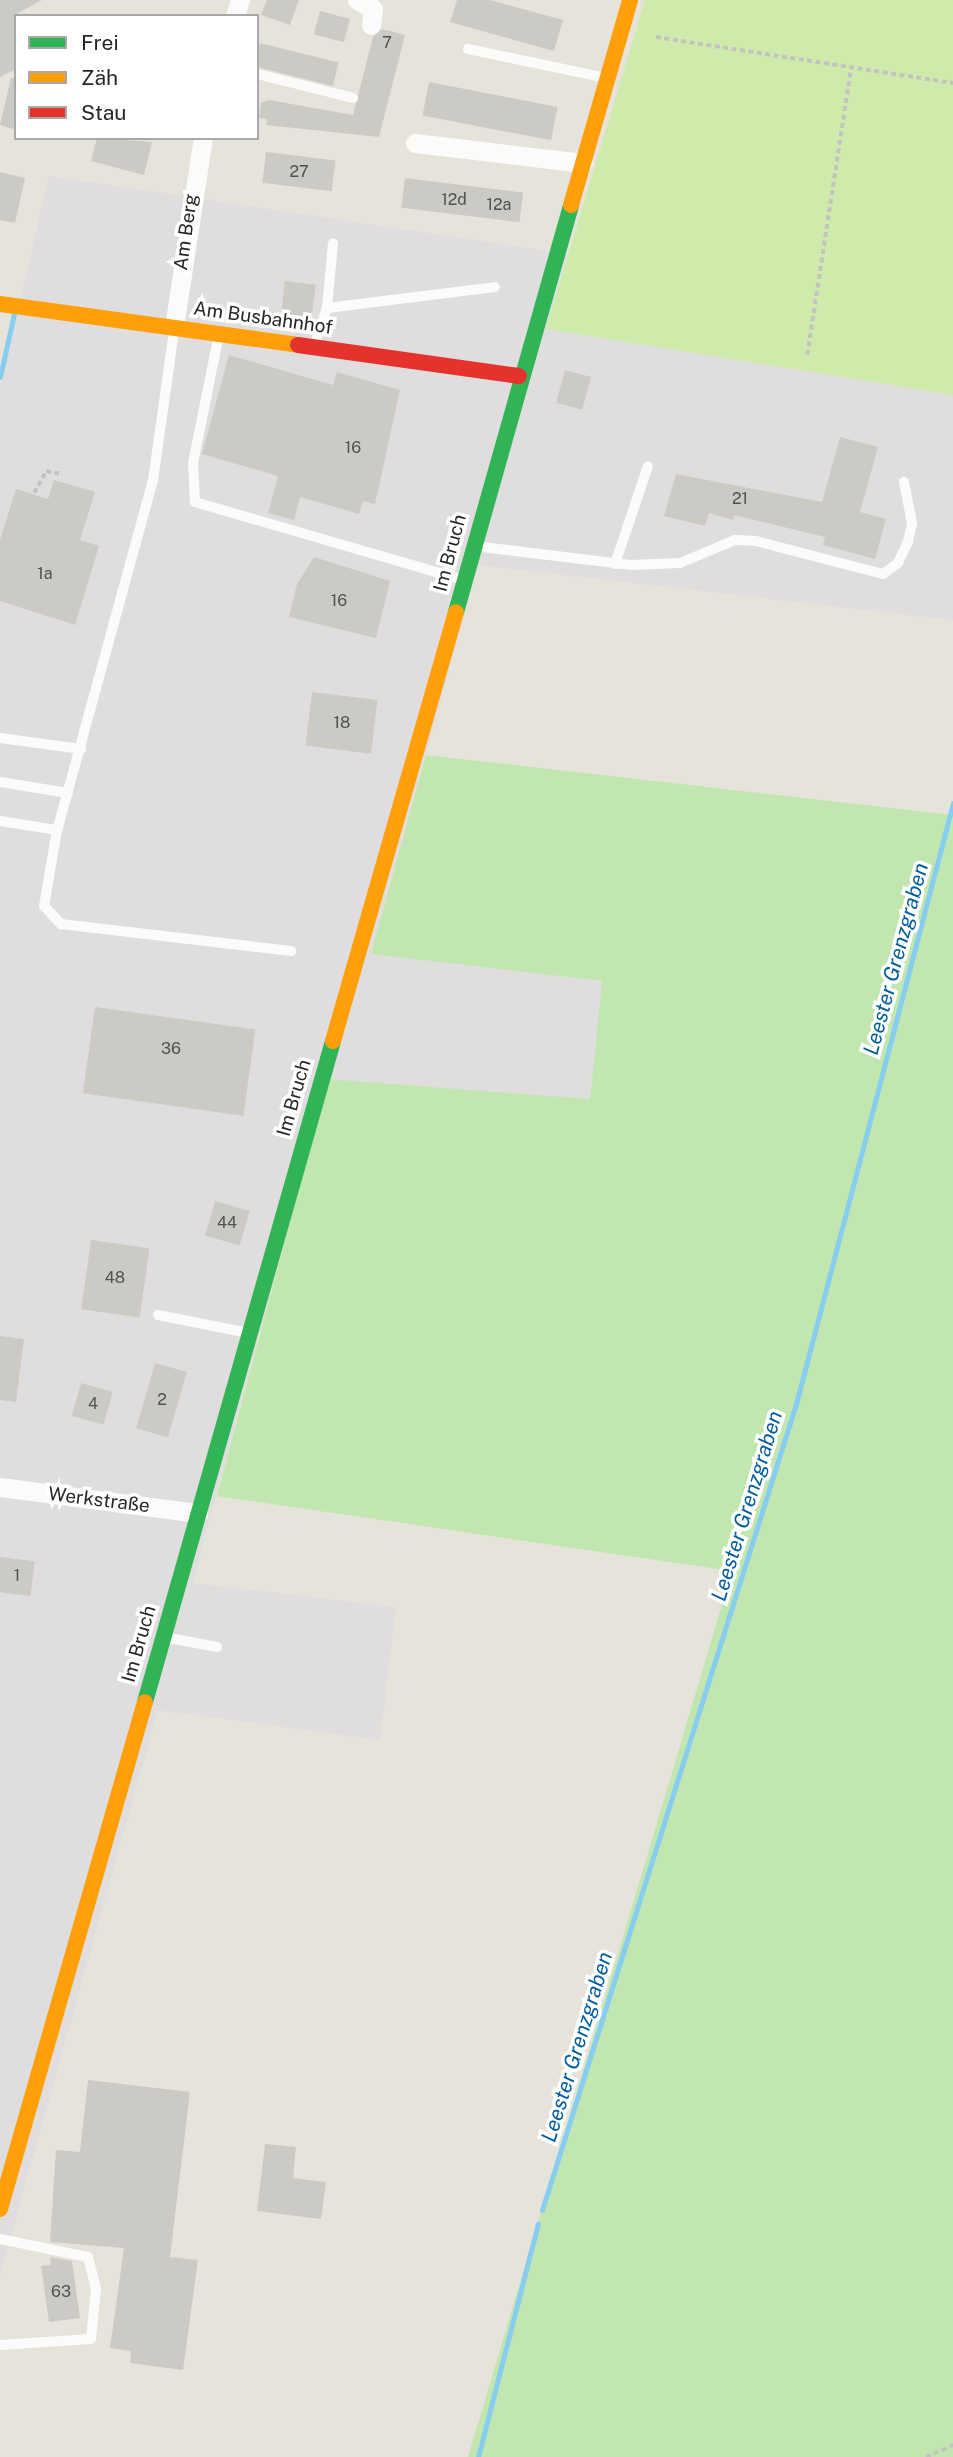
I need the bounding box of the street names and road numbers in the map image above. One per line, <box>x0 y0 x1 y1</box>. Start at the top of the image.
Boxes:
street label: Am Berg <box>169 192 203 272</box>
street label: Am Busbahnhof <box>192 297 334 339</box>
street label: Im Bruch <box>429 512 471 594</box>
street label: Im Bruch <box>272 1057 316 1139</box>
street label: Werkstraße <box>47 1482 151 1518</box>
street label: Im Bruch <box>117 1603 161 1685</box>

